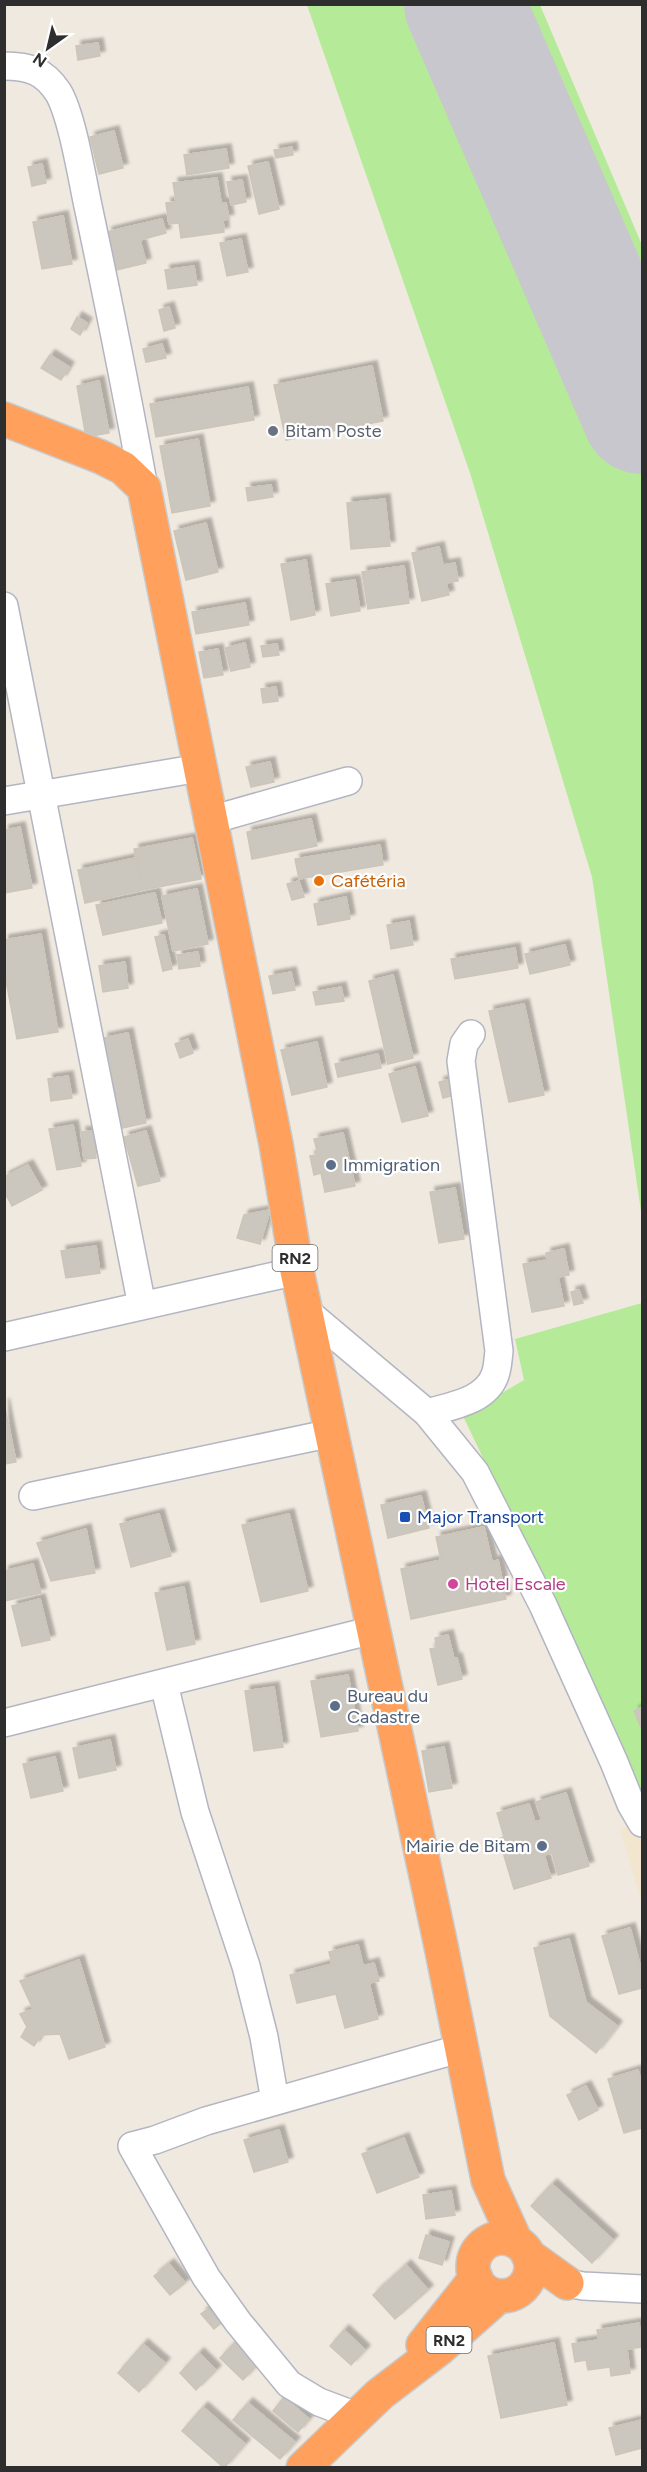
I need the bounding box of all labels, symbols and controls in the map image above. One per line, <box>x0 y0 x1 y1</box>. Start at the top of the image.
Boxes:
north arrow <box>18 18 78 78</box>
text: N <box>29 49 50 71</box>
place label: Bitam Poste <box>285 420 382 442</box>
marker: Bitam Poste <box>266 424 280 438</box>
place label: Cafétéria <box>331 870 406 892</box>
marker: Cafétéria <box>312 874 326 888</box>
place label: Immigration <box>343 1154 440 1176</box>
marker: Immigration <box>324 1158 338 1172</box>
road number: RN2 <box>272 1245 318 1271</box>
place label: Major Transport <box>417 1506 544 1528</box>
marker: Major Transport <box>398 1510 412 1524</box>
place label: Hotel Escale <box>465 1573 566 1595</box>
marker: Hotel Escale <box>446 1577 460 1591</box>
place label: Bureau du Cadastre <box>347 1685 428 1728</box>
marker: Bureau du Cadastre <box>328 1699 342 1713</box>
place label: Mairie de Bitam <box>406 1835 530 1857</box>
marker: Mairie de Bitam <box>535 1839 549 1853</box>
road number: RN2 <box>426 2327 472 2353</box>

